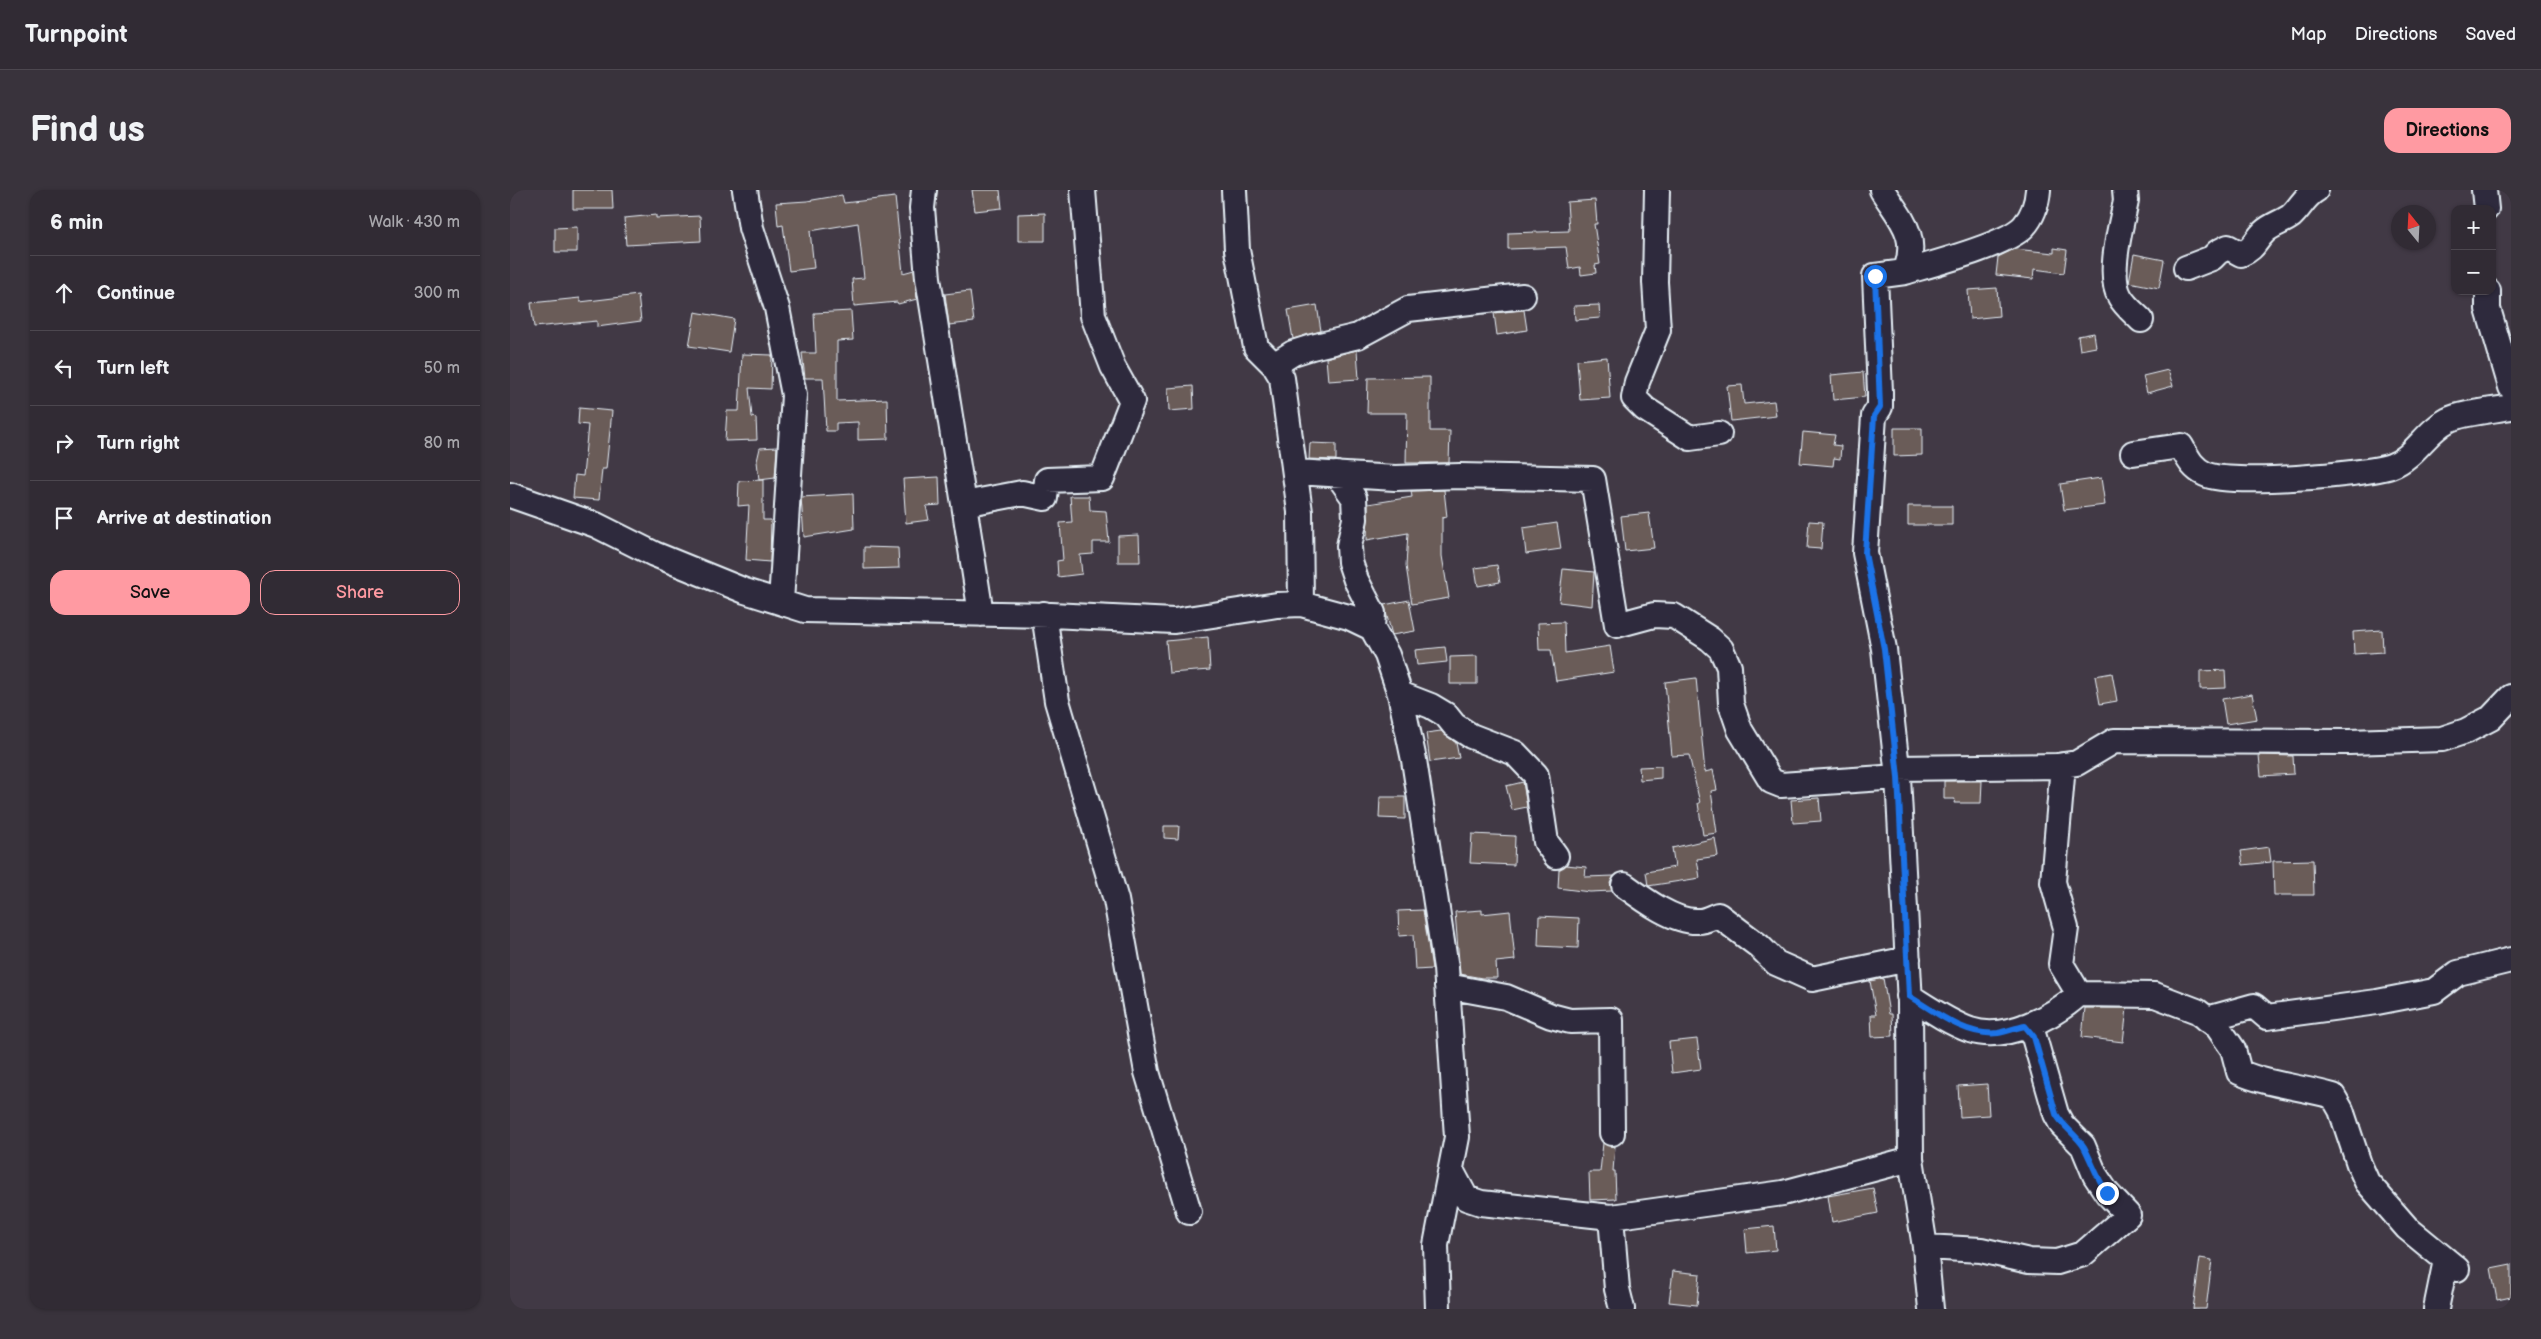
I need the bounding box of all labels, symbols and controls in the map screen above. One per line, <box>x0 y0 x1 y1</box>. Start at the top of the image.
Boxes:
text: Turnpoint <box>25 20 128 49</box>
text: Map <box>2291 24 2327 45</box>
text: Directions <box>2355 24 2437 45</box>
text: Saved <box>2465 24 2516 45</box>
button: Directions <box>2384 108 2511 153</box>
text: Find us <box>30 109 145 152</box>
north arrow <box>2391 205 2436 250</box>
map controls <box>2451 205 2496 295</box>
button: + <box>2451 205 2496 250</box>
text: 6 min <box>50 210 103 235</box>
text: Walk · 430 m <box>369 213 460 232</box>
button: − <box>2451 250 2496 295</box>
route start <box>1864 265 1887 288</box>
icon: ahead <box>50 279 78 307</box>
text: Continue <box>97 282 175 305</box>
text: 300 m <box>414 284 460 303</box>
icon: left <box>50 354 78 382</box>
text: Turn left <box>97 357 169 380</box>
text: 50 m <box>424 359 460 378</box>
icon: right <box>50 429 78 457</box>
text: Turn right <box>97 432 180 455</box>
text: 80 m <box>424 434 460 453</box>
icon: arrive <box>50 504 78 532</box>
text: Arrive at destination <box>97 507 272 530</box>
button: Save <box>50 570 250 615</box>
button: Share <box>260 570 460 615</box>
route end <box>2096 1182 2119 1205</box>

